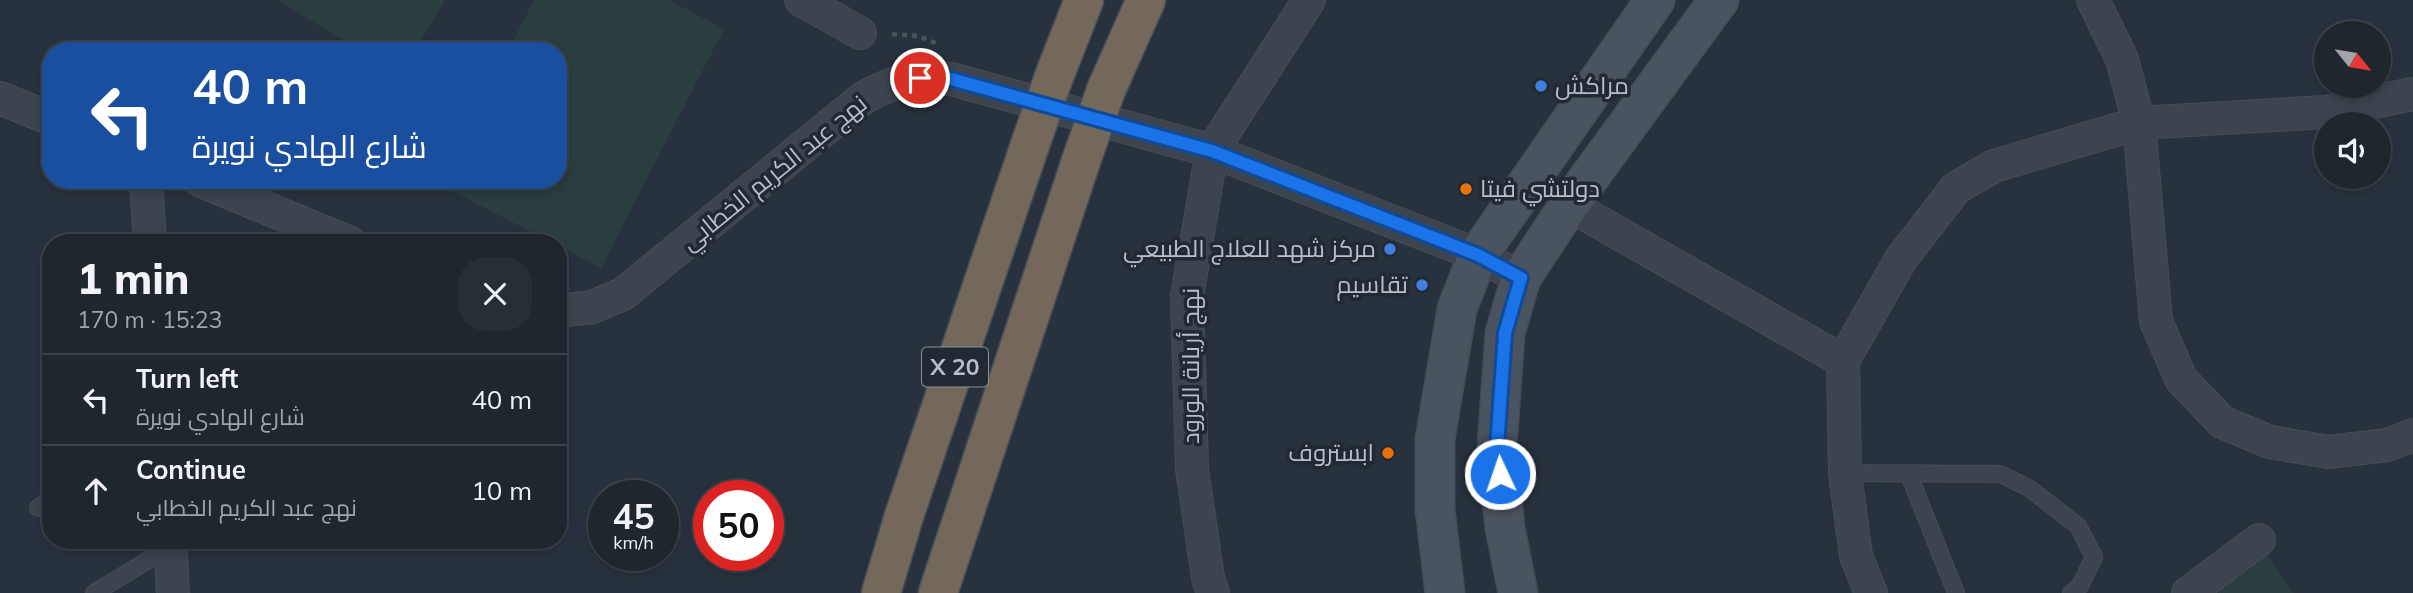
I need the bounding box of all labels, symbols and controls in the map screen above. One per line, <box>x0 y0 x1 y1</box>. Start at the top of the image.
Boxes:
north arrow <box>2314 21 2390 98</box>
map controls <box>2314 21 2391 189</box>
pin <box>890 48 950 108</box>
text: 40 m <box>192 55 308 116</box>
icon: arrive <box>901 59 939 97</box>
icon: left <box>77 70 168 161</box>
place label: مراكش <box>1555 70 1629 100</box>
marker: مراكش <box>1533 78 1549 94</box>
street label: نهج عبد الكريم الخطابي <box>674 88 876 260</box>
button: sound <box>2314 112 2391 189</box>
text: شارع الهادي نويرة <box>192 126 427 166</box>
place label: دولتشي فيتا <box>1480 173 1600 207</box>
marker: دولتشي فيتا <box>1458 181 1474 197</box>
place label: مركز شهد للعلاج الطبيعي <box>1123 233 1376 268</box>
marker: مركز شهد للعلاج الطبيعي <box>1382 241 1398 257</box>
text: 1 min <box>77 252 190 305</box>
button: close <box>458 257 532 331</box>
place label: تقاسيم <box>1336 269 1409 301</box>
marker: تقاسيم <box>1414 277 1430 293</box>
street label: نهج أريانة الورود <box>1175 288 1207 444</box>
text: 170 m · 15:23 <box>77 305 222 334</box>
road number: X 20 <box>922 348 988 386</box>
text: Turn left <box>136 362 238 395</box>
icon: left <box>77 381 115 419</box>
text: 40 m <box>471 383 532 416</box>
text: شارع الهادي نويرة <box>136 402 305 431</box>
place label: ابستروف <box>1288 437 1374 467</box>
position arrow <box>1463 437 1537 511</box>
marker: ابستروف <box>1380 445 1396 461</box>
text: Continue <box>136 453 246 486</box>
icon: ahead <box>77 472 115 510</box>
text: 10 m <box>471 474 532 507</box>
speed limit sign: 50 <box>693 480 784 571</box>
text: نهج عبد الكريم الخطابي <box>136 493 357 522</box>
text: 45 <box>612 494 655 538</box>
text: km/h <box>613 531 654 554</box>

